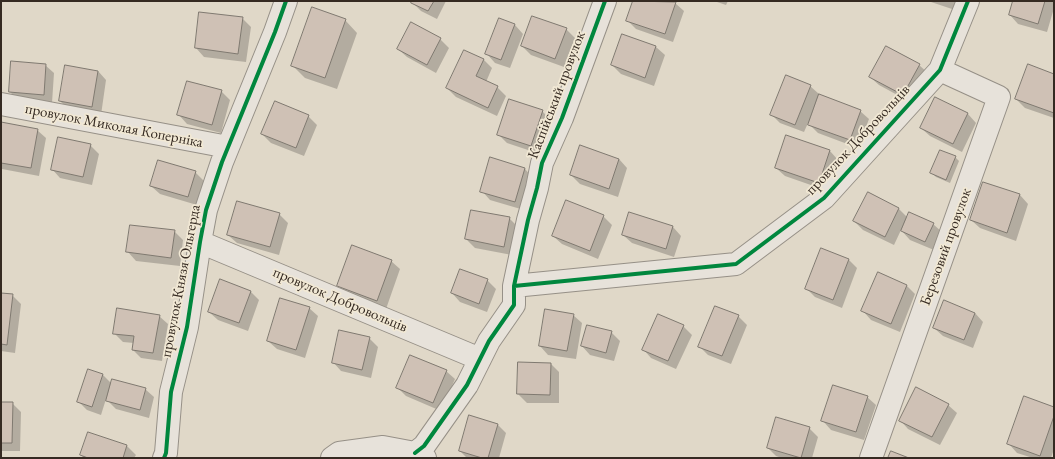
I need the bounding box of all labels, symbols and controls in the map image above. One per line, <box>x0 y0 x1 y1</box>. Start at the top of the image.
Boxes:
street label: Каспійський провулок <box>524 29 590 161</box>
street label: провулок Добровольців <box>802 81 914 199</box>
street label: провулок Миколая Коперніка <box>24 100 204 152</box>
street label: Березовий провулок <box>916 186 976 308</box>
street label: провулок Князя Ольгерда <box>157 203 205 359</box>
street label: провулок Добровольців <box>270 264 410 336</box>

